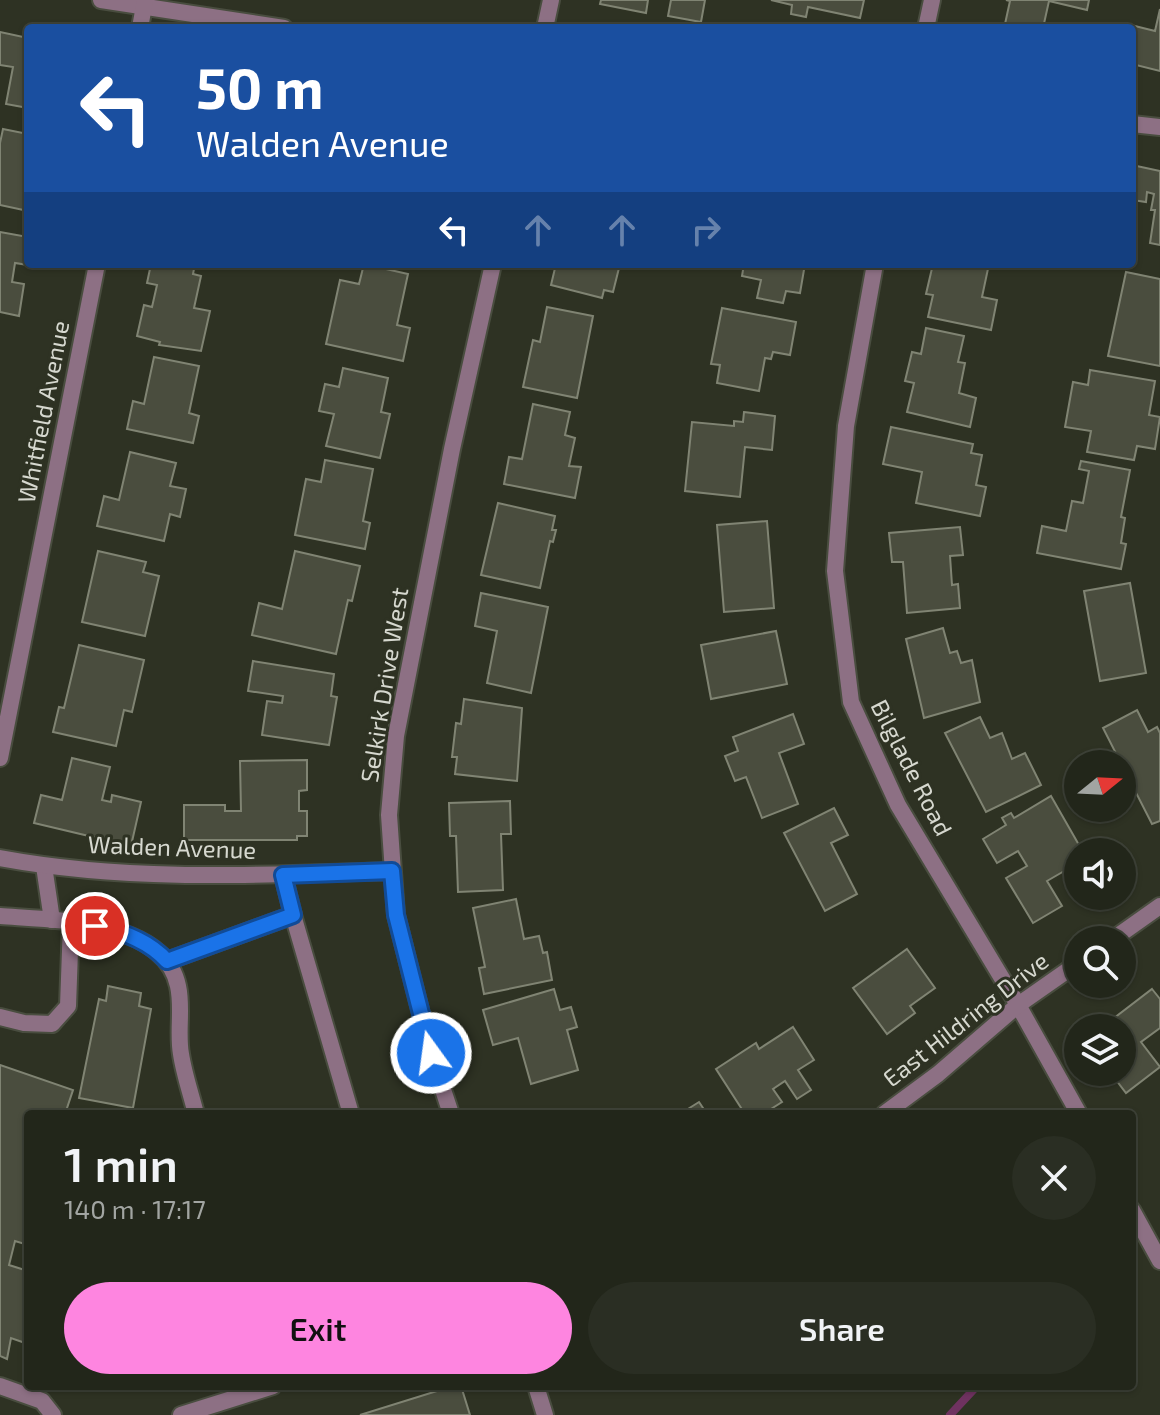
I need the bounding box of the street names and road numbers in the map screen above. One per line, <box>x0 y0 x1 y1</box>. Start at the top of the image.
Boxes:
street label: Whitfield Avenue <box>11 318 74 505</box>
street label: Selkirk Drive West <box>354 585 413 784</box>
street label: Bilglade Road <box>866 694 959 840</box>
street label: Walden Avenue <box>87 829 257 864</box>
street label: East Hildring Drive <box>877 945 1053 1092</box>

